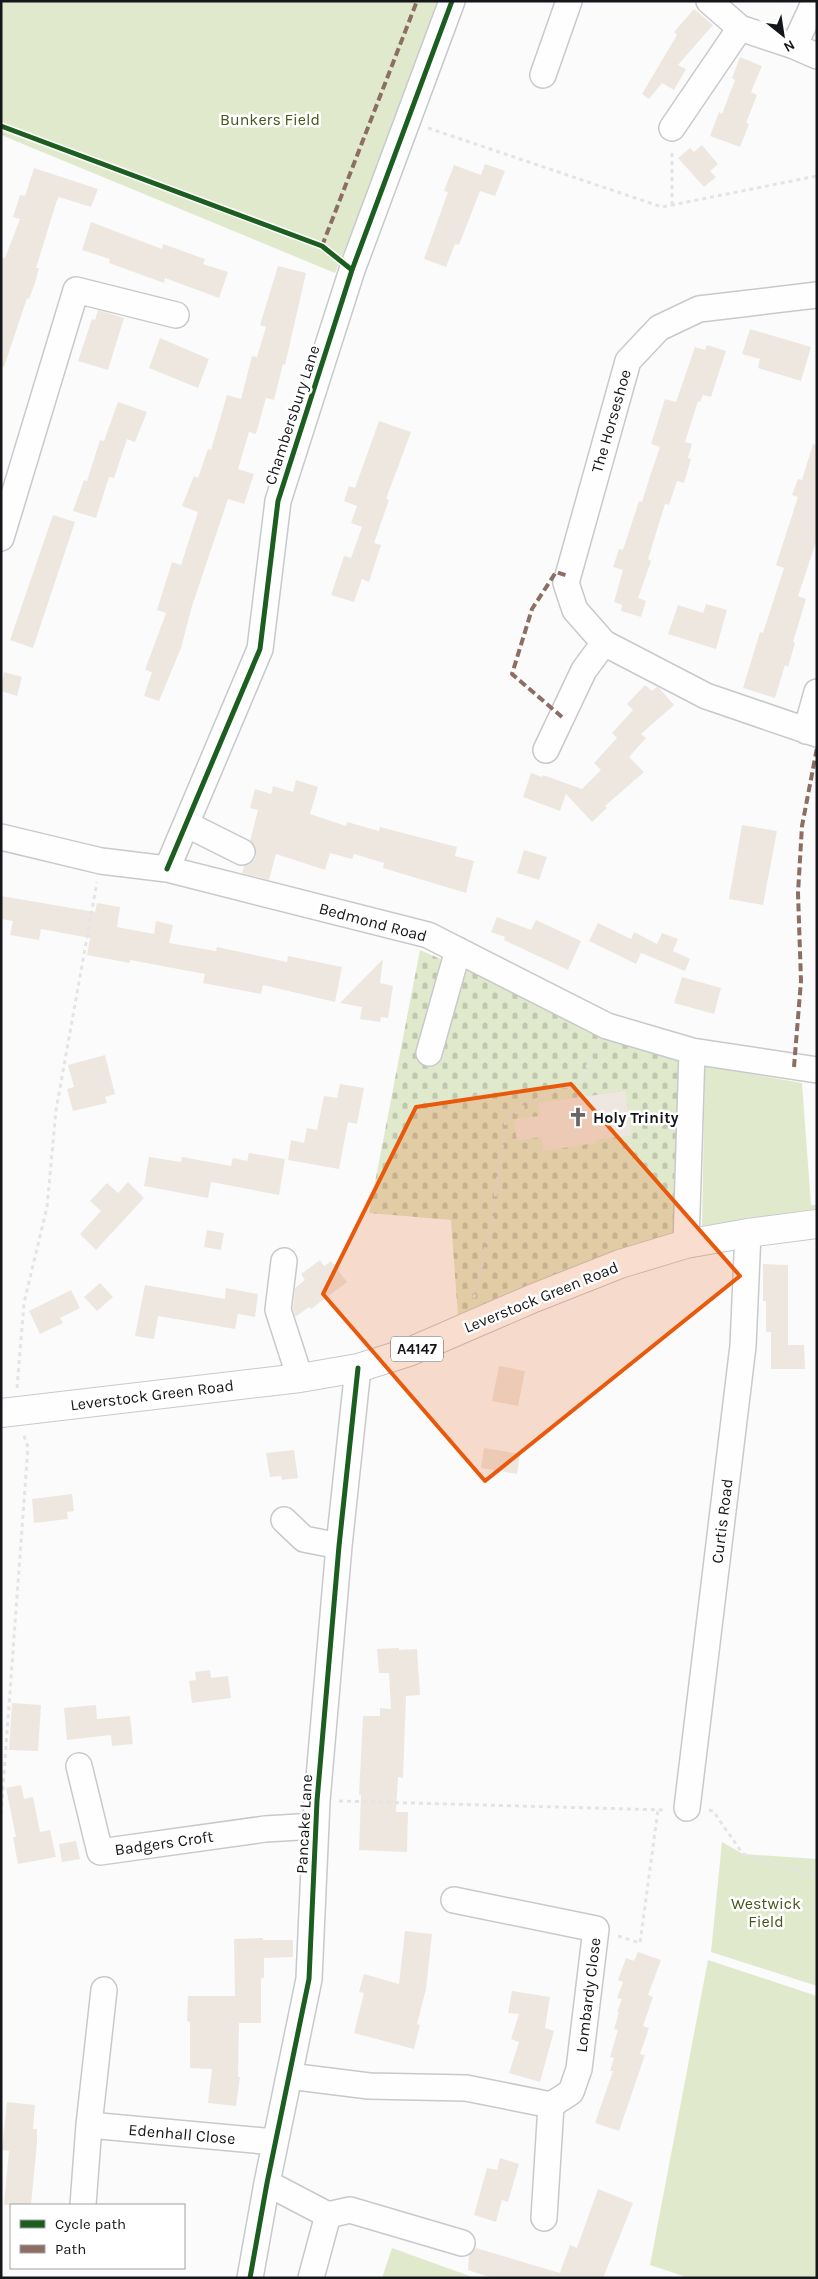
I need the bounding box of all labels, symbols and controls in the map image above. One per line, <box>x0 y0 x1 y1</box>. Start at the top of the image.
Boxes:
north arrow <box>758 10 808 60</box>
text: N <box>781 36 798 56</box>
park label: Bunkers Field <box>220 110 320 129</box>
street label: Chambersbury Lane <box>260 343 324 487</box>
street label: The Horseshoe <box>587 367 635 475</box>
street label: Bedmond Road <box>317 898 429 946</box>
church icon: Holy Trinity <box>567 1106 589 1128</box>
place label: Holy Trinity <box>593 1108 679 1127</box>
street label: Leverstock Green Road <box>461 1257 621 1337</box>
road number: A4147 <box>391 1336 443 1362</box>
street label: Leverstock Green Road <box>69 1376 235 1414</box>
street label: Curtis Road <box>707 1478 737 1564</box>
street label: Pancake Lane <box>292 1774 316 1874</box>
street label: Badgers Croft <box>114 1827 214 1859</box>
park label: Westwick Field <box>731 1894 801 1931</box>
street label: Lombardy Close <box>572 1936 604 2054</box>
street label: Edenhall Close <box>128 2120 236 2148</box>
legend <box>10 2204 185 2269</box>
text: Cycle path <box>55 2215 126 2233</box>
text: Path <box>55 2240 86 2258</box>

